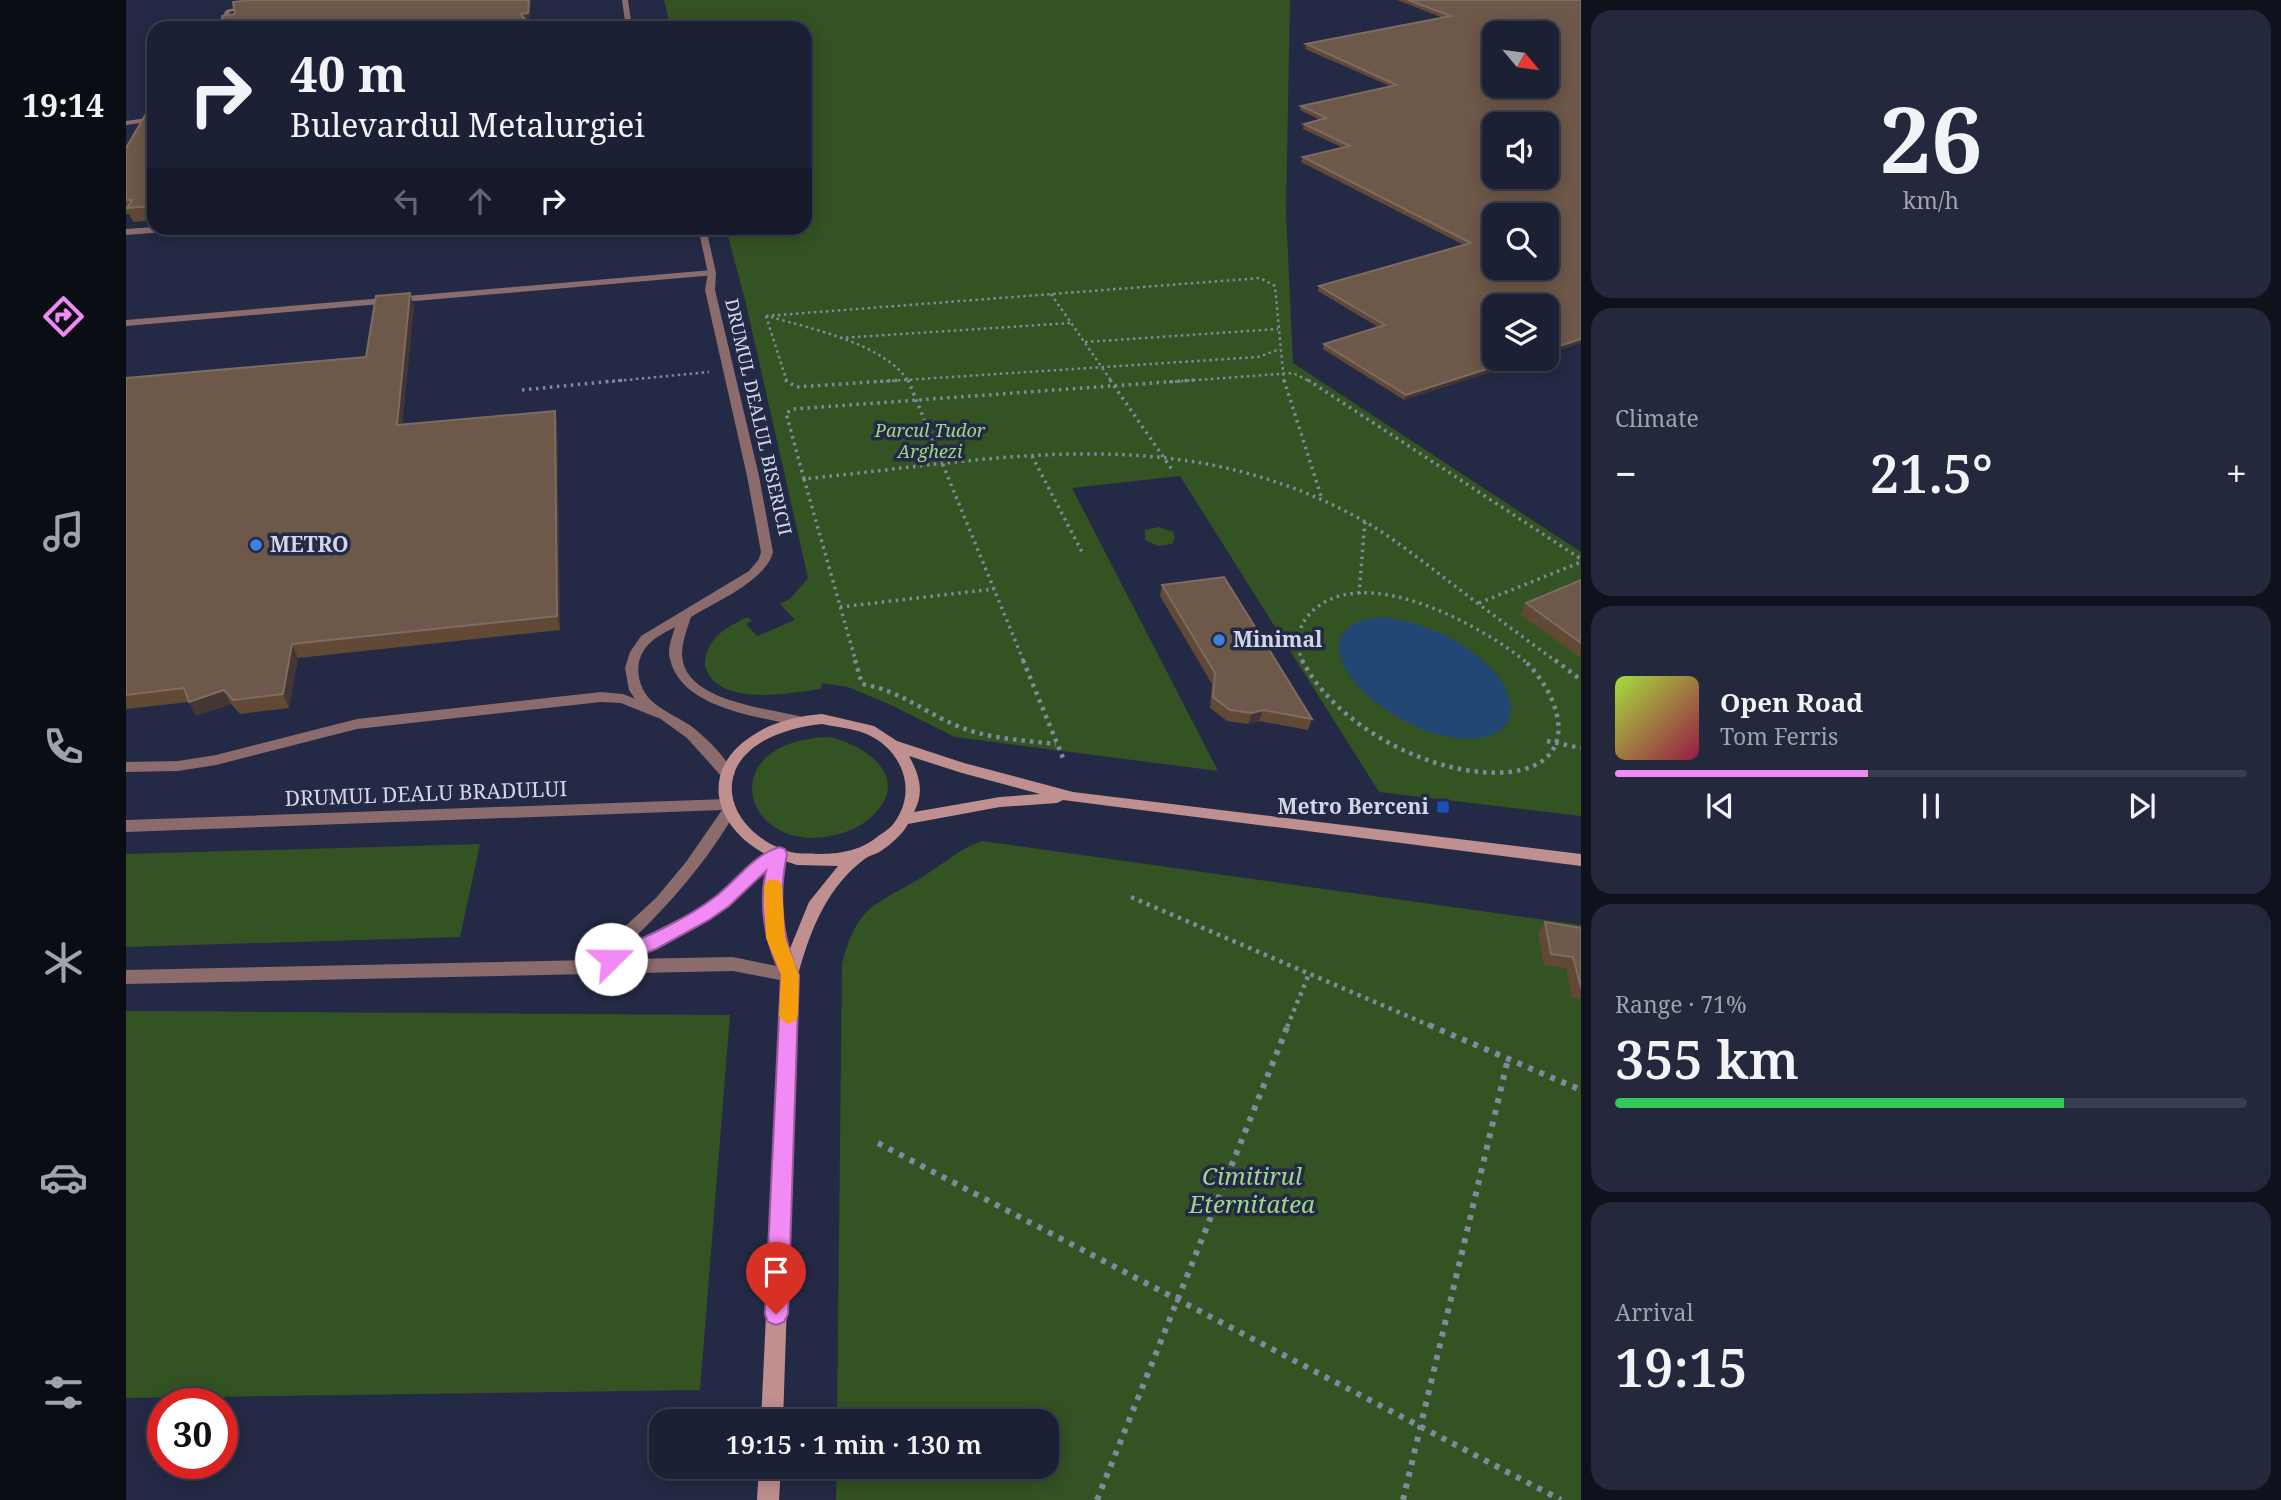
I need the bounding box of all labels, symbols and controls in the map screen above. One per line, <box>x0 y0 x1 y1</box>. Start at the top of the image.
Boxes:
north arrow <box>1482 21 1559 98</box>
map controls <box>1482 21 1559 371</box>
text: 40 m <box>290 40 406 106</box>
icon: right <box>175 49 266 140</box>
text: 26 <box>1880 76 1982 200</box>
text: 19:14 <box>22 83 104 126</box>
text: Bulevardul Metalurgiei <box>290 103 645 146</box>
button: sound <box>1482 112 1559 189</box>
icon: left <box>388 182 426 220</box>
icon: ahead <box>461 182 499 220</box>
icon: right <box>534 182 572 220</box>
text: km/h <box>1903 184 1959 216</box>
button: search <box>1482 203 1559 280</box>
icon: directions <box>39 292 88 341</box>
button: layers <box>1482 294 1559 371</box>
street label: DRUMUL DEALUL BISERICII <box>720 296 798 538</box>
text: Climate <box>1615 402 1699 434</box>
park label: Parcul Tudor Arghezi <box>874 418 986 463</box>
text: 21.5° <box>1870 437 1993 508</box>
text: − <box>1615 447 1637 499</box>
text: + <box>2226 447 2247 499</box>
icon: music <box>39 507 88 556</box>
place label: METRO <box>270 530 348 558</box>
marker: METRO <box>248 537 264 553</box>
place label: Minimal <box>1233 625 1323 653</box>
marker: Minimal <box>1211 632 1227 648</box>
text: Open Road <box>1720 684 1863 720</box>
text: Tom Ferris <box>1720 720 1838 752</box>
icon: phone <box>39 722 88 771</box>
street label: DRUMUL DEALU BRADULUI <box>284 774 568 812</box>
icon: previous <box>1701 787 1739 825</box>
icon: pause <box>1912 787 1950 825</box>
icon: next <box>2123 787 2161 825</box>
place label: Metro Berceni <box>1278 792 1430 820</box>
marker: Metro Berceni <box>1435 799 1451 815</box>
position arrow <box>574 922 648 996</box>
icon: climate <box>39 938 88 987</box>
text: Range · 71% <box>1615 988 1747 1020</box>
text: 355 km <box>1615 1023 1799 1094</box>
icon: car <box>39 1153 88 1202</box>
park label: Cimitirul Eternitatea <box>1188 1159 1315 1220</box>
pin <box>746 1242 806 1314</box>
icon: arrive <box>757 1253 795 1291</box>
text: Arrival <box>1615 1296 1694 1328</box>
text: 19:15 <box>1615 1331 1748 1402</box>
icon: filters <box>39 1368 88 1417</box>
speed limit sign: 30 <box>147 1388 238 1479</box>
text: 19:15 · 1 min · 130 m <box>726 1426 982 1462</box>

